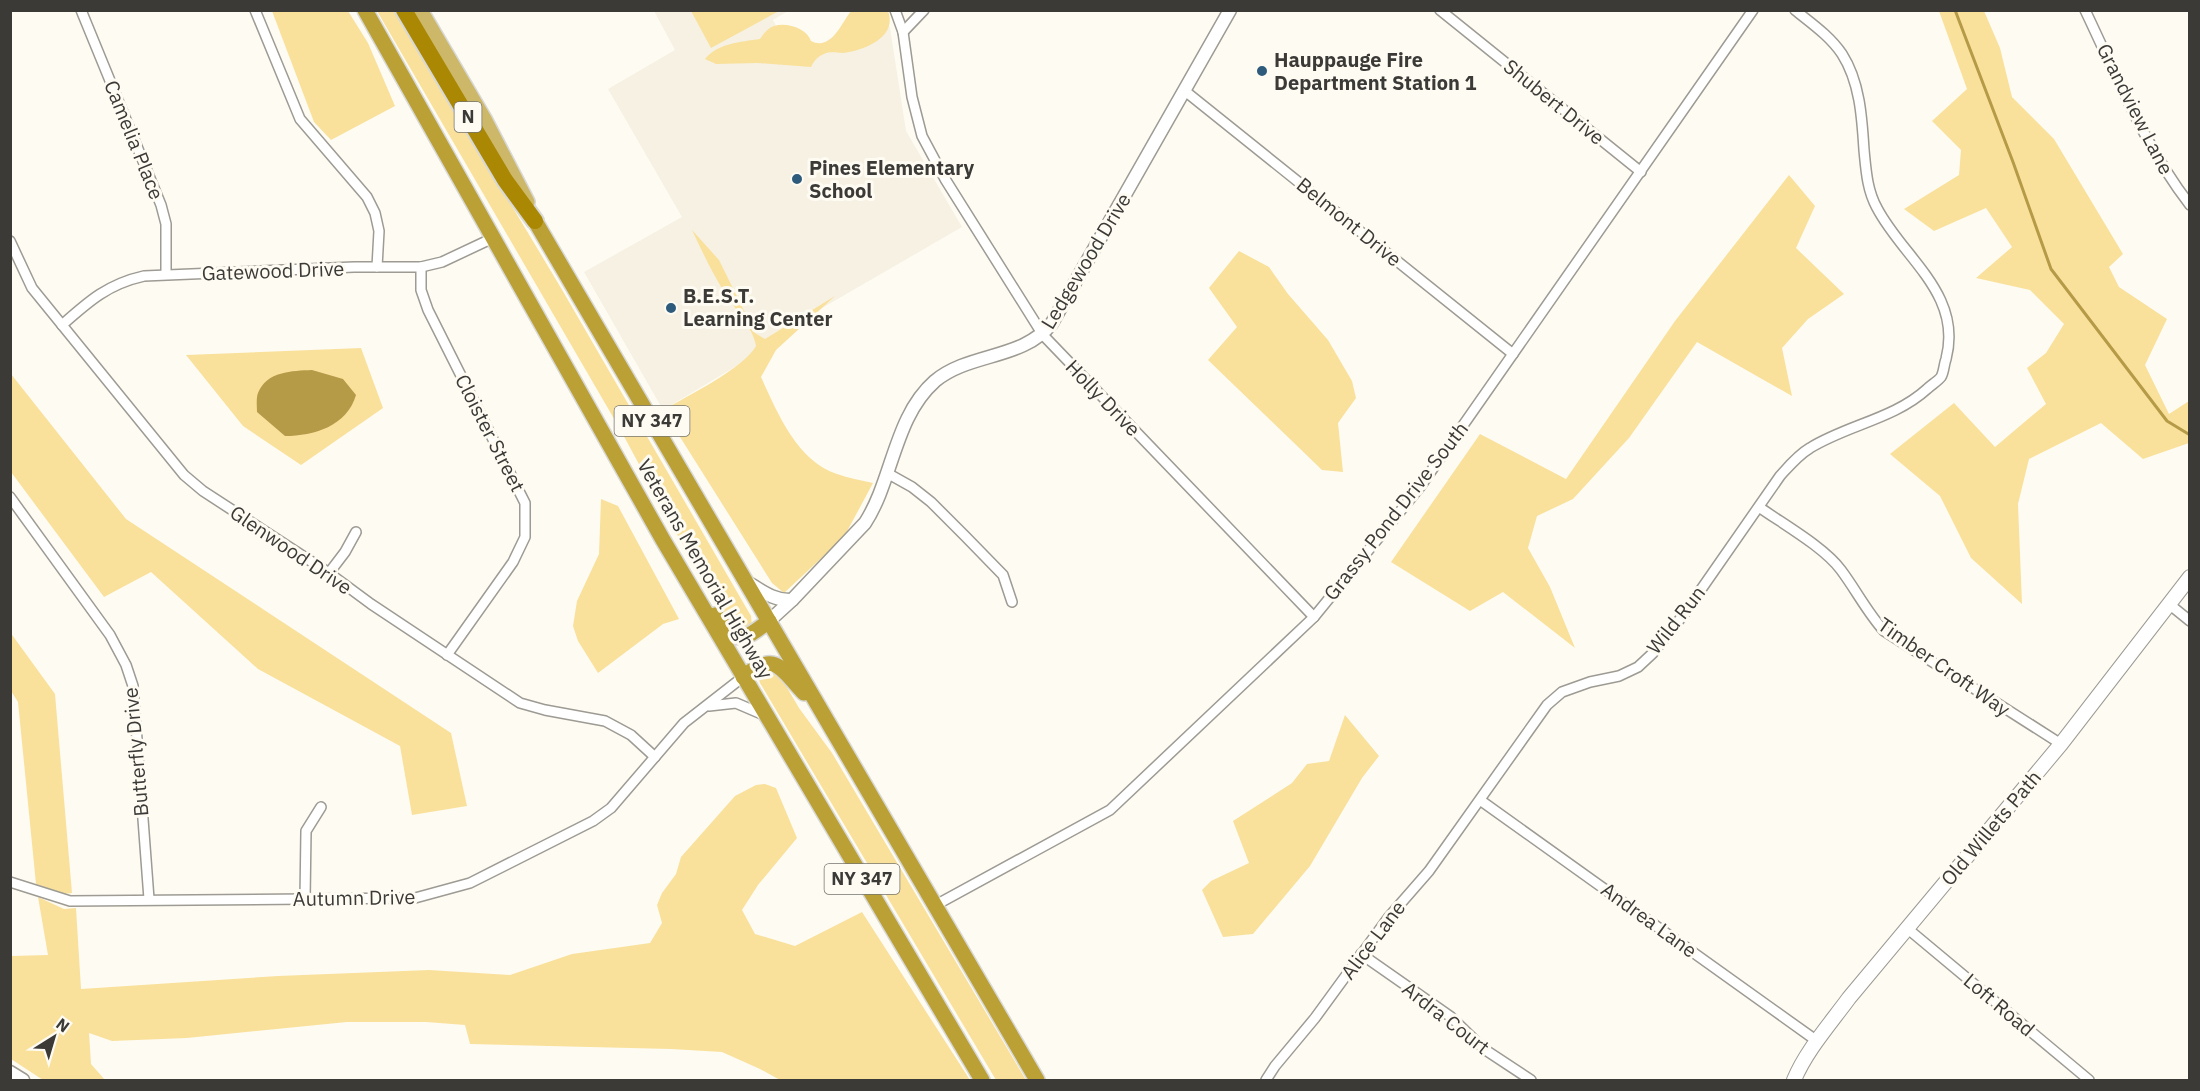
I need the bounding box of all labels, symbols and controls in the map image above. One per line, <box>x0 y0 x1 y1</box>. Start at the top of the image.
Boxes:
street label: Grandview Lane <box>2091 39 2180 179</box>
place label: Hauppauge Fire Department Station 1 <box>1274 46 1477 96</box>
street label: Shubert Drive <box>1498 53 1610 151</box>
marker: Hauppauge Fire Department Station 1 <box>1255 64 1269 78</box>
street label: Camelia Place <box>98 76 171 204</box>
road number: N <box>454 102 482 132</box>
place label: Pines Elementary School <box>809 154 975 204</box>
street label: Belmont Drive <box>1291 171 1407 272</box>
marker: Pines Elementary School <box>790 172 804 186</box>
street label: Ledgewood Drive <box>1034 188 1137 334</box>
street label: Gatewood Drive <box>201 255 345 286</box>
place label: B.E.S.T. Learning Center <box>683 282 833 332</box>
marker: B.E.S.T. Learning Center <box>664 301 678 315</box>
street label: Holly Drive <box>1060 353 1147 442</box>
street label: Cloister Street <box>449 369 532 496</box>
road number: NY 347 <box>614 406 690 436</box>
street label: Grassy Pond Drive South <box>1317 416 1474 606</box>
street label: Veterans Memorial Highway <box>631 454 780 684</box>
street label: Glenwood Drive <box>225 499 358 600</box>
street label: Wild Run <box>1640 580 1711 660</box>
street label: Timber Croft Way <box>1873 611 2016 722</box>
street label: Butterfly Drive <box>116 686 155 818</box>
street label: Old Willets Path <box>1934 764 2047 891</box>
road number: NY 347 <box>824 864 900 894</box>
street label: Andrea Lane <box>1596 876 1703 964</box>
street label: Autumn Drive <box>292 883 415 912</box>
street label: Alice Lane <box>1334 895 1411 985</box>
street label: Loft Road <box>1958 967 2041 1042</box>
street label: Ardra Court <box>1397 975 1495 1060</box>
north arrow <box>24 1007 84 1067</box>
text: N <box>52 1014 74 1036</box>

